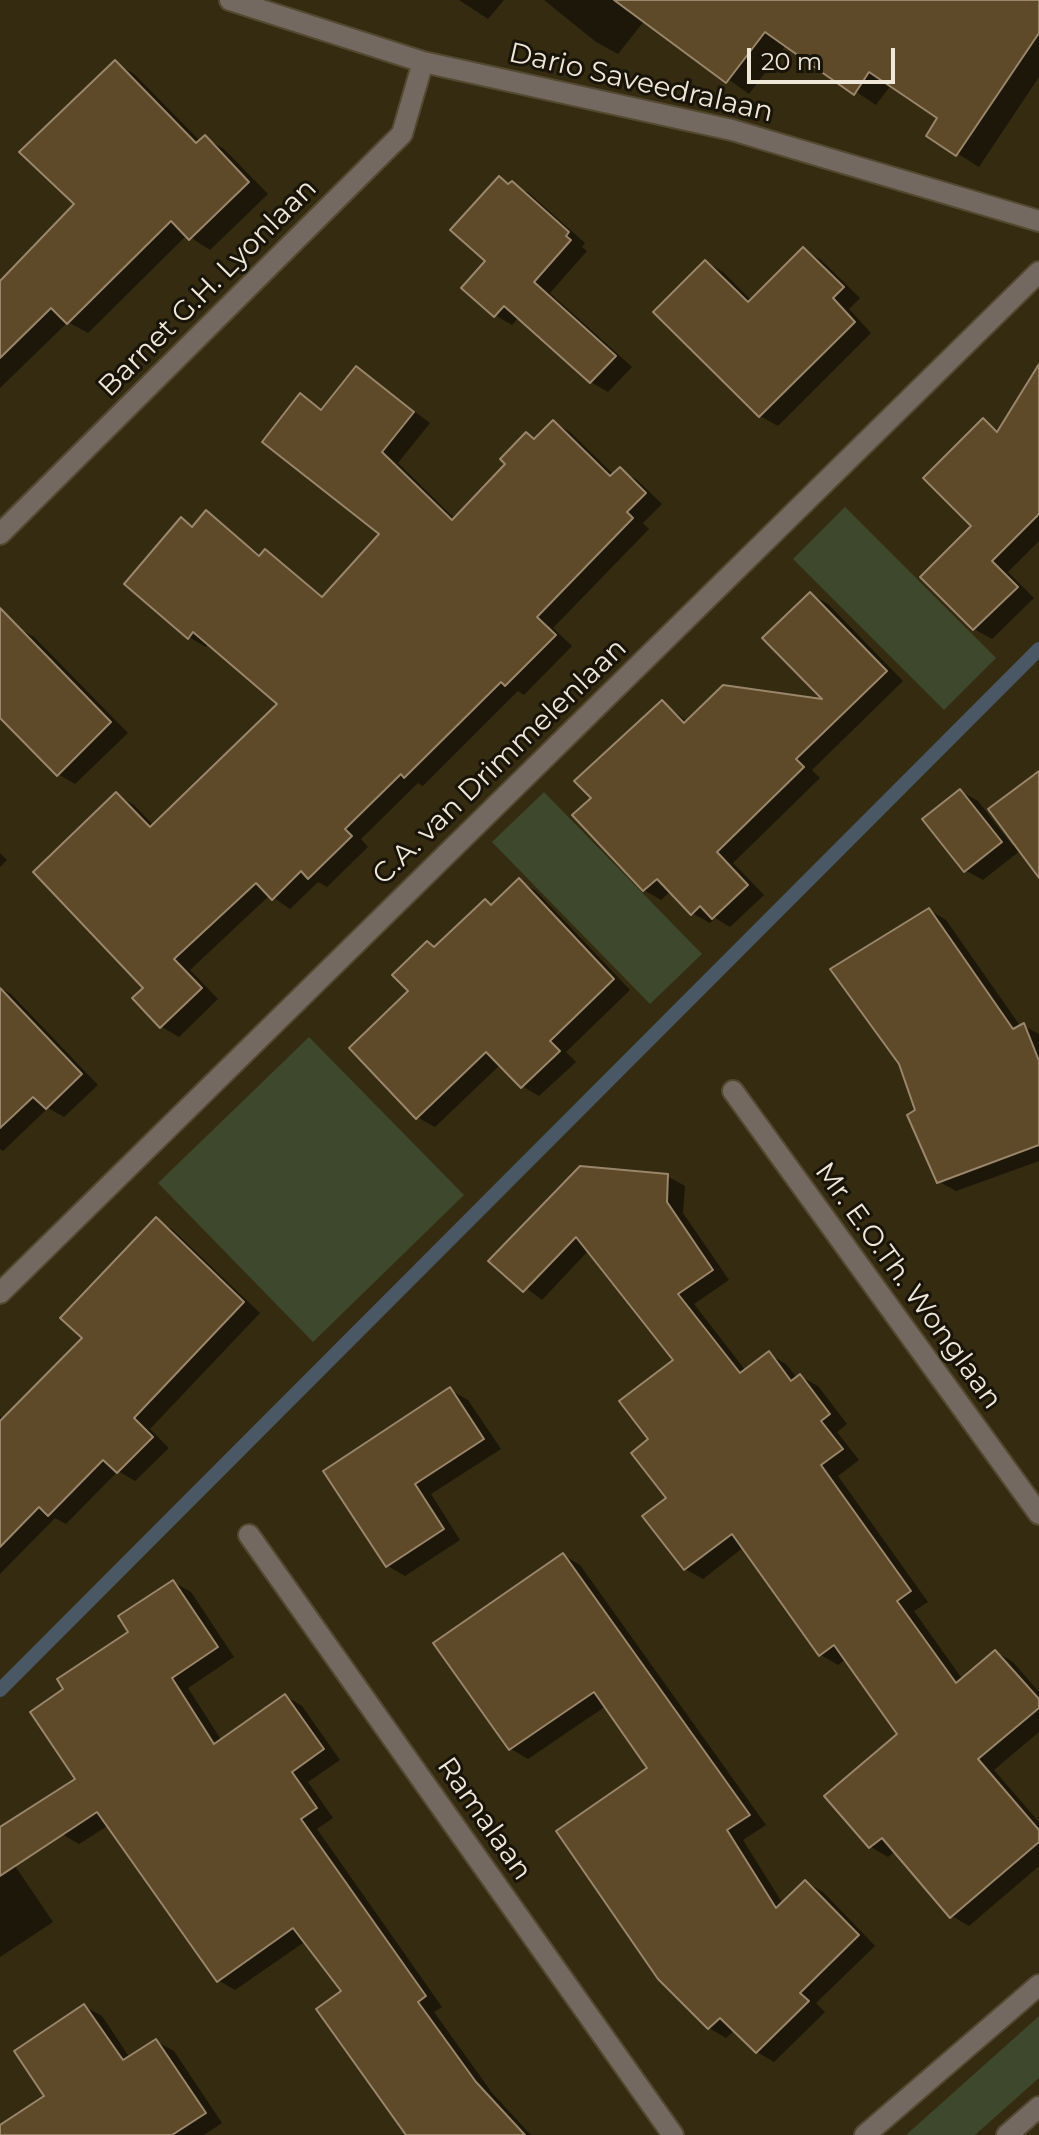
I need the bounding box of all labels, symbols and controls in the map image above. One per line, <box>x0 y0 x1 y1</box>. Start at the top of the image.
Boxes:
scale bar <box>751 32 899 82</box>
street label: Dario Saveedralaan <box>506 36 776 130</box>
text: 20 m <box>761 47 822 76</box>
street label: Barnet G.H. Lyonlaan <box>92 172 324 404</box>
street label: C.A. van Drimmelenlaan <box>366 632 634 892</box>
street label: Mr. E.O.Th. Wonglaan <box>807 1156 1009 1416</box>
street label: Ramalaan <box>429 1751 539 1887</box>

